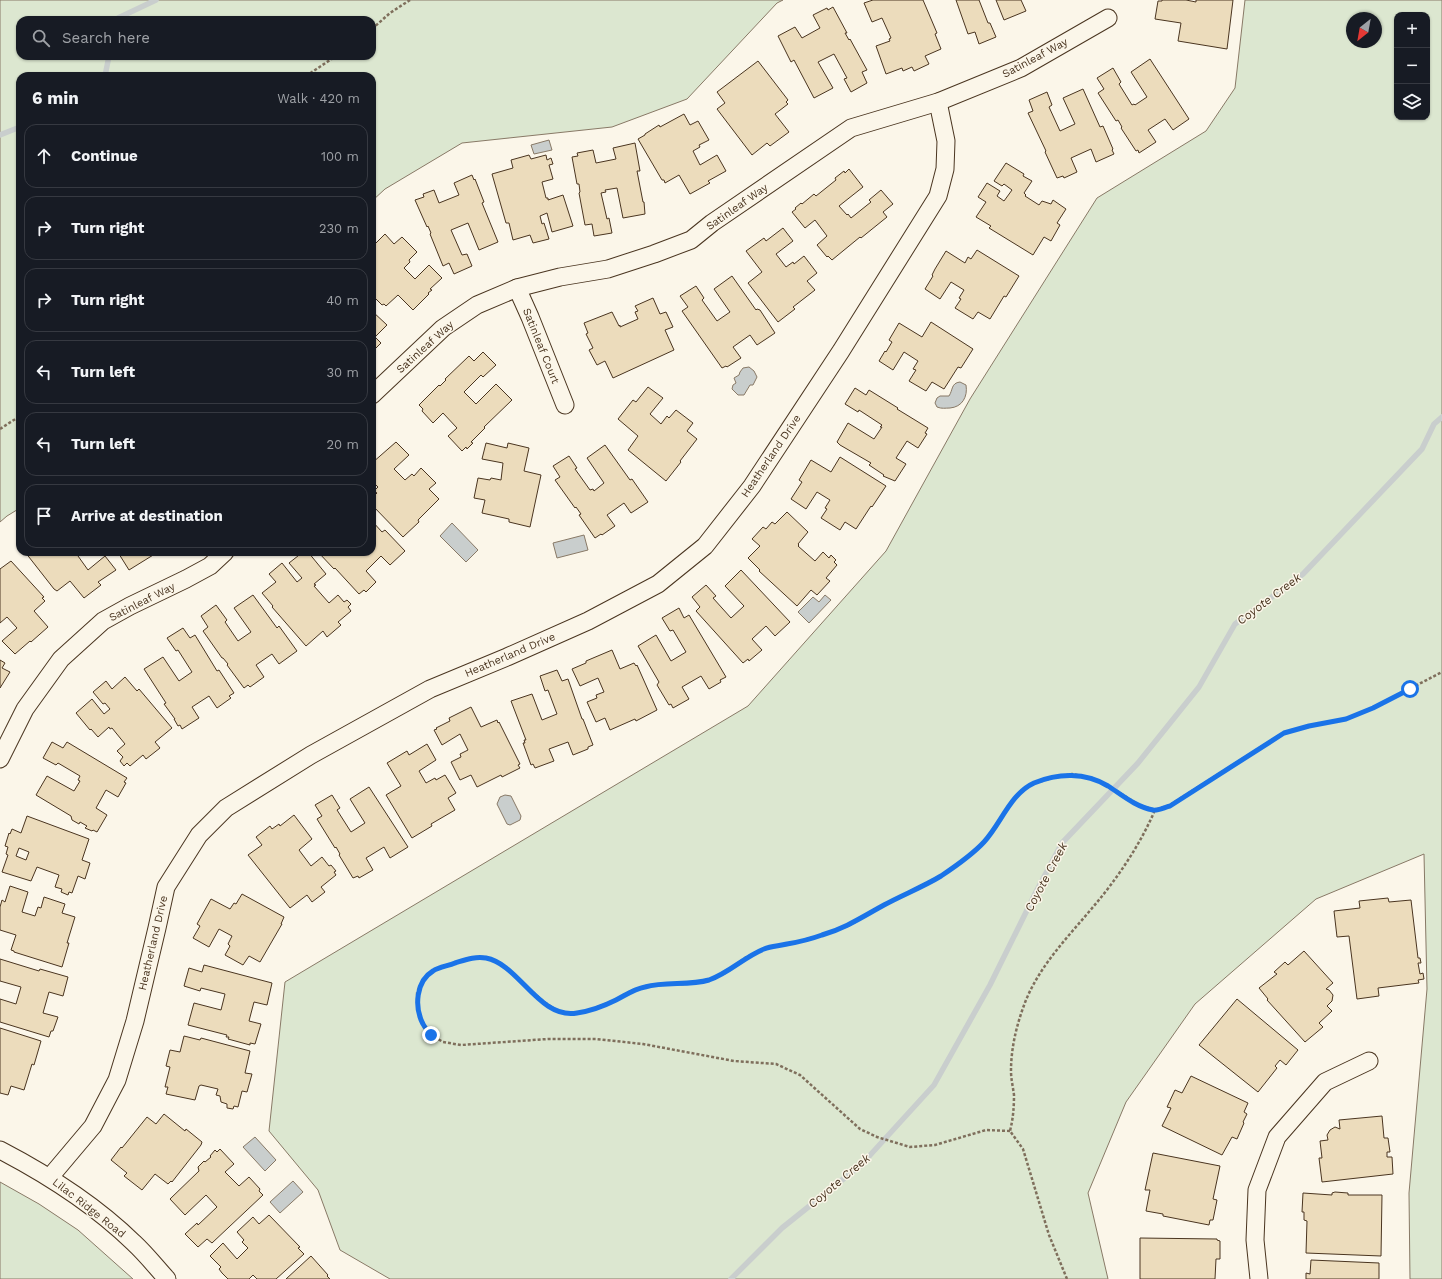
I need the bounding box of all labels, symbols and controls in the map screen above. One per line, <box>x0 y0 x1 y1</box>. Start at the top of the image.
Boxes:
north arrow <box>1346 12 1382 48</box>
map controls <box>1394 12 1430 120</box>
button: + <box>1394 12 1430 48</box>
search box <box>16 16 376 60</box>
icon: search <box>30 27 52 49</box>
text: Search here <box>62 29 150 47</box>
street label: Satinleaf Way <box>1000 35 1070 81</box>
button: − <box>1394 48 1430 84</box>
button: layers <box>1394 84 1430 120</box>
text: 6 min <box>32 88 79 108</box>
text: Walk · 420 m <box>277 91 360 106</box>
icon: ahead <box>33 145 55 167</box>
text: Continue <box>71 147 138 165</box>
text: 100 m <box>321 149 359 164</box>
street label: Satinleaf Way <box>704 181 771 233</box>
icon: right <box>33 217 55 239</box>
text: Turn right <box>71 219 144 237</box>
text: 230 m <box>319 221 359 236</box>
icon: right <box>33 289 55 311</box>
text: Turn right <box>71 291 144 309</box>
text: 40 m <box>326 293 359 308</box>
street label: Satinleaf Court <box>520 306 562 386</box>
street label: Satinleaf Way <box>394 318 456 376</box>
icon: left <box>33 361 55 383</box>
text: Turn left <box>71 363 135 381</box>
text: 30 m <box>327 365 359 380</box>
street label: Heatherland Drive <box>738 412 804 500</box>
icon: left <box>33 433 55 455</box>
text: Turn left <box>71 435 135 453</box>
text: 20 m <box>327 437 359 452</box>
icon: arrive <box>33 505 55 527</box>
text: Arrive at destination <box>71 507 223 525</box>
water label: Coyote Creek <box>1234 570 1304 628</box>
street label: Satinleaf Way <box>107 580 177 624</box>
street label: Heatherland Drive <box>463 630 557 680</box>
route start <box>1401 680 1419 698</box>
water label: Coyote Creek <box>1022 840 1070 914</box>
street label: Heatherland Drive <box>136 894 170 992</box>
route end <box>422 1026 440 1044</box>
water label: Coyote Creek <box>805 1151 873 1211</box>
street label: Lilac Ridge Road <box>50 1176 128 1240</box>

